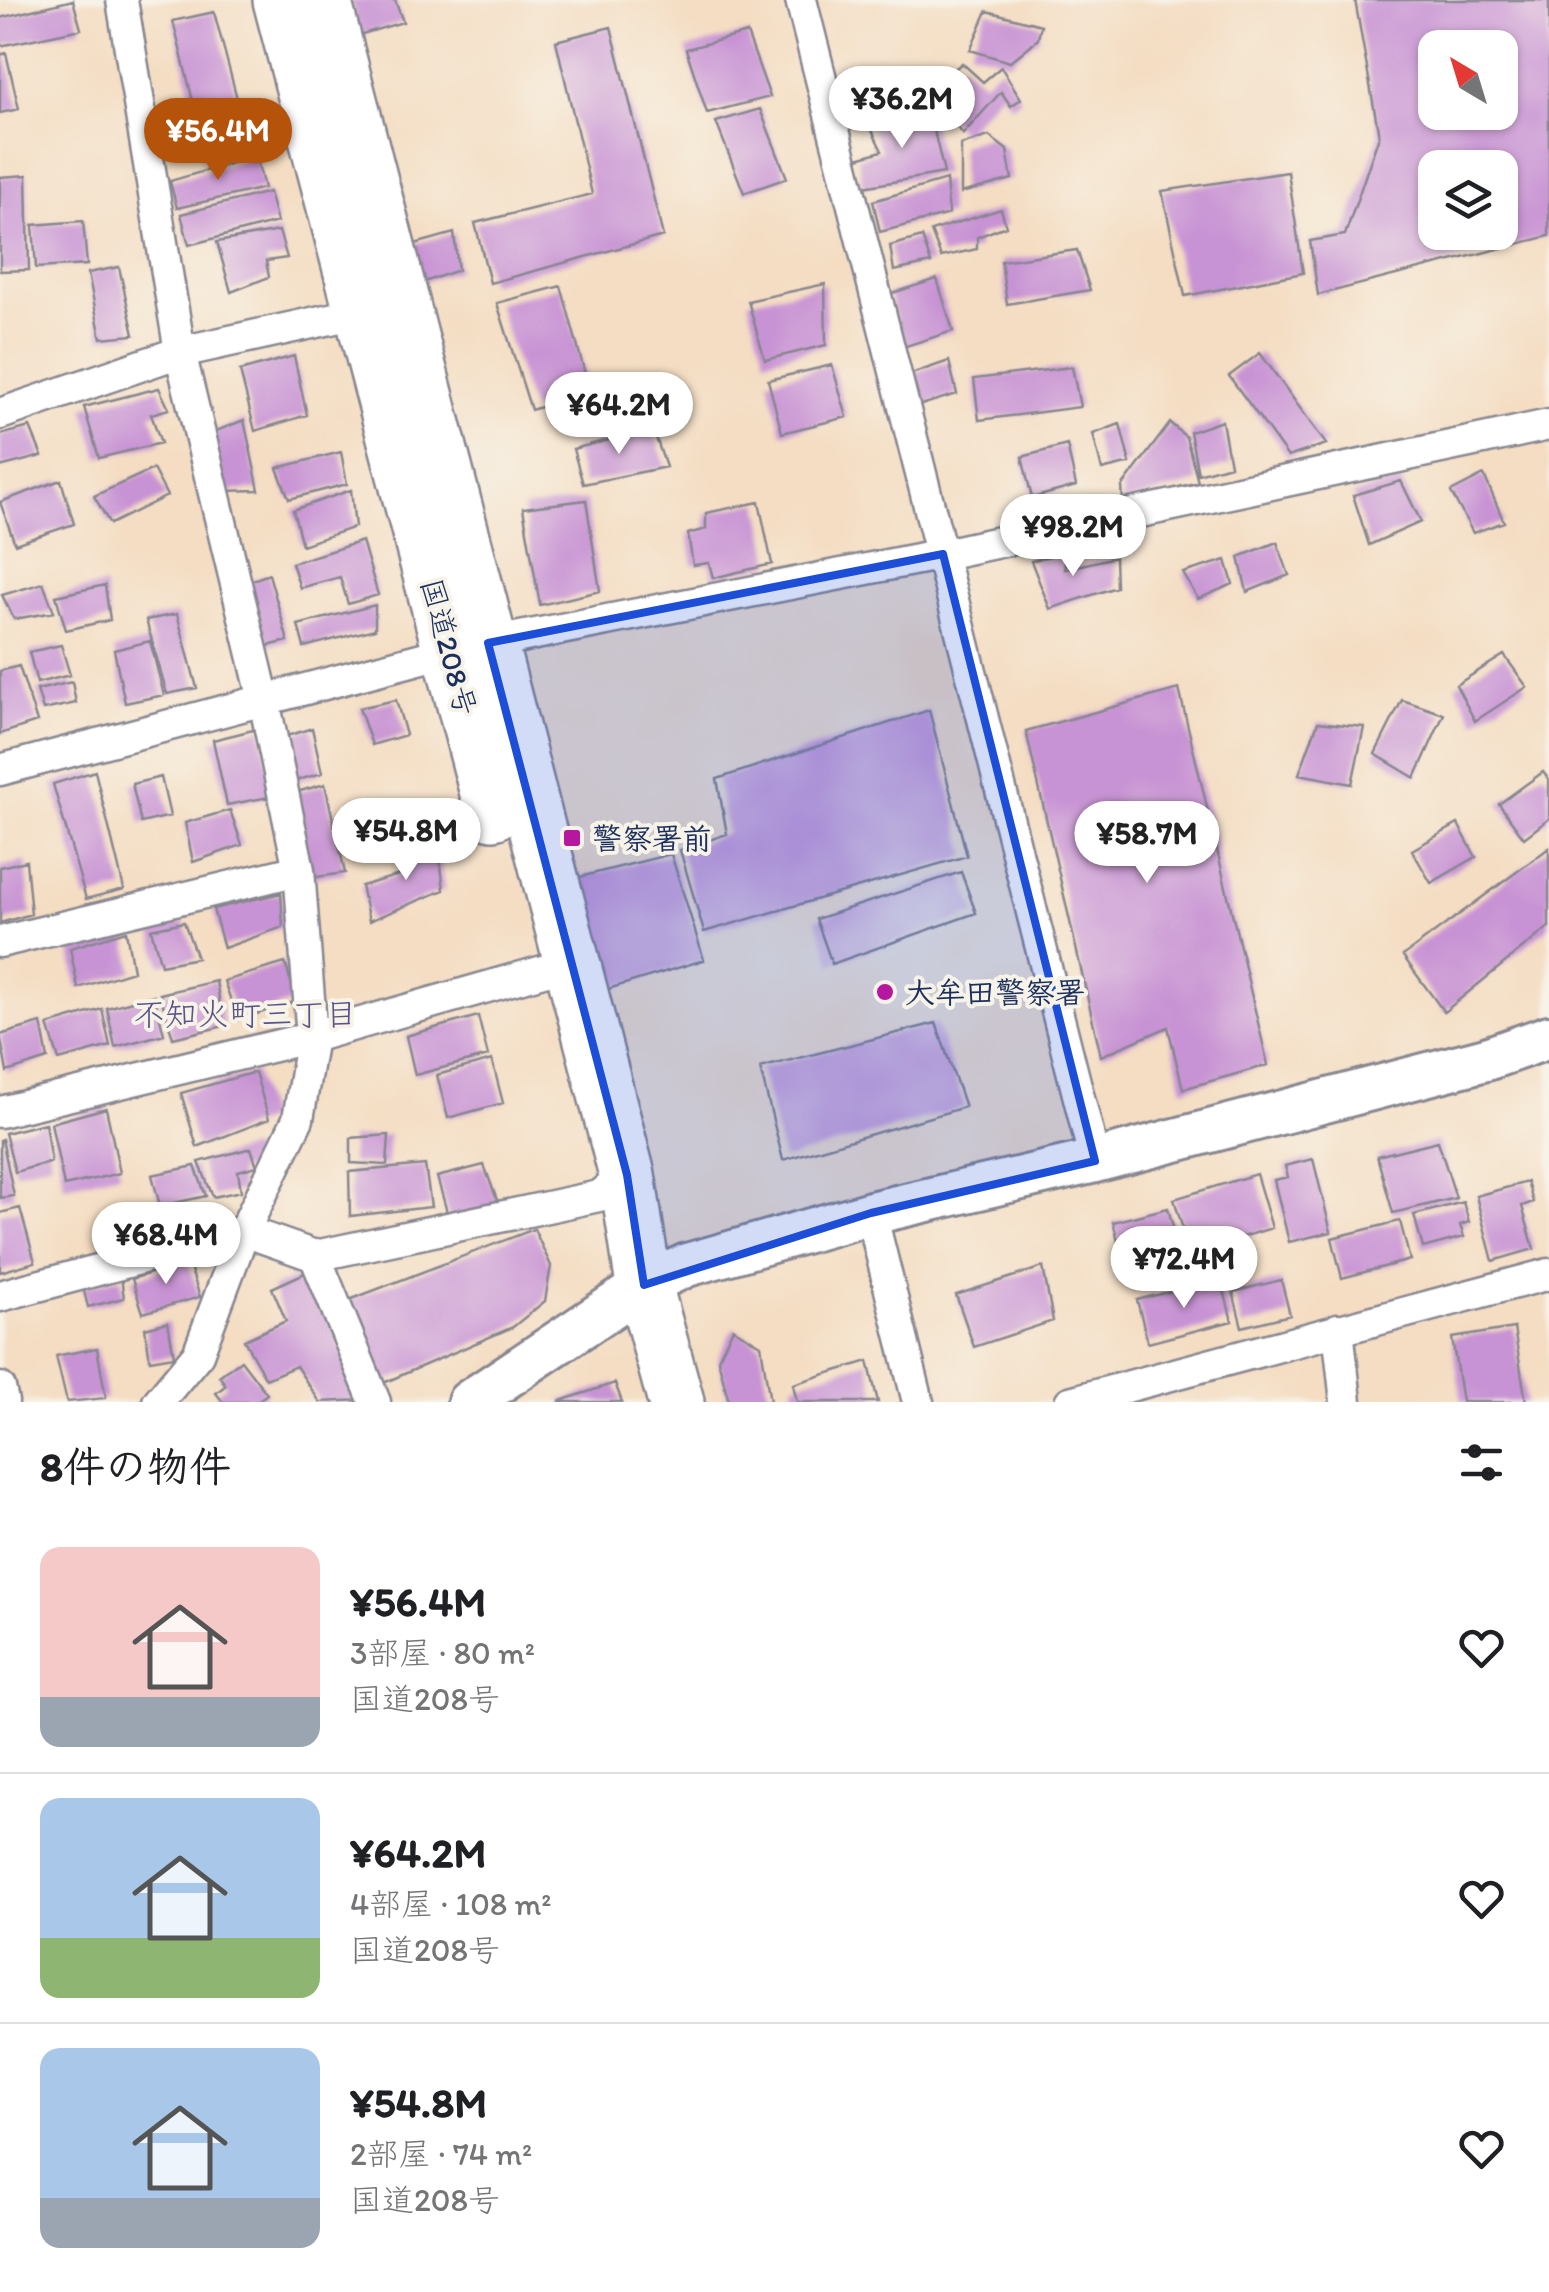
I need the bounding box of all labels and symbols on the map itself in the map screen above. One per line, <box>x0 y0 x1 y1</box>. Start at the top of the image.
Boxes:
north arrow <box>1418 30 1518 130</box>
pin: ¥36.2M <box>821 66 983 151</box>
pin: ¥56.4M <box>137 98 299 183</box>
pin: ¥64.2M <box>538 372 700 457</box>
pin: ¥98.2M <box>992 494 1154 579</box>
street label: 国道208号 <box>413 574 485 720</box>
pin: ¥54.8M <box>325 798 487 883</box>
pin: ¥58.7M <box>1066 801 1228 886</box>
place label: 警察署前 <box>592 820 712 857</box>
marker: 警察署前 <box>561 827 583 849</box>
place label: 大牟田警察署 <box>905 974 1085 1011</box>
marker: 大牟田警察署 <box>874 981 896 1003</box>
district label: 不知火町三丁目 <box>133 995 357 1033</box>
pin: ¥68.4M <box>85 1202 247 1287</box>
pin: ¥72.4M <box>1103 1226 1265 1311</box>

